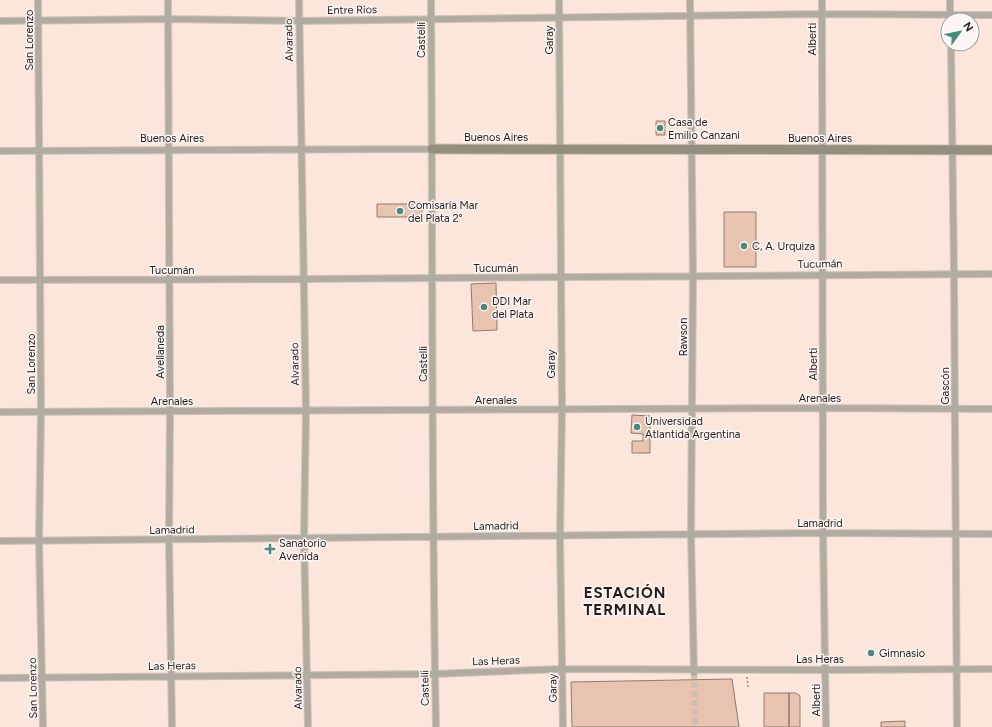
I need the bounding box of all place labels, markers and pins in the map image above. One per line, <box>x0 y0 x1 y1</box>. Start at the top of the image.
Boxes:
place label: Casa de Emilio Canzani <box>668 116 740 142</box>
marker: Casa de Emilio Canzani <box>655 123 665 133</box>
place label: Comisaría Mar del Plata 2° <box>408 199 478 225</box>
marker: Comisaría Mar del Plata 2° <box>395 206 405 216</box>
place label: C, A. Urquiza <box>752 240 815 253</box>
marker: C, A. Urquiza <box>739 241 749 251</box>
place label: DDI Mar del Plata <box>492 295 534 321</box>
marker: DDI Mar del Plata <box>479 302 489 312</box>
place label: Universidad Atlantida Argentina <box>645 415 740 441</box>
marker: Universidad Atlantida Argentina <box>632 422 642 432</box>
place label: Sanatorio Avenida <box>279 537 326 563</box>
marker: Sanatorio Avenida <box>264 543 276 555</box>
place label: Gimnasio <box>879 647 925 660</box>
marker: Gimnasio <box>866 648 876 658</box>

